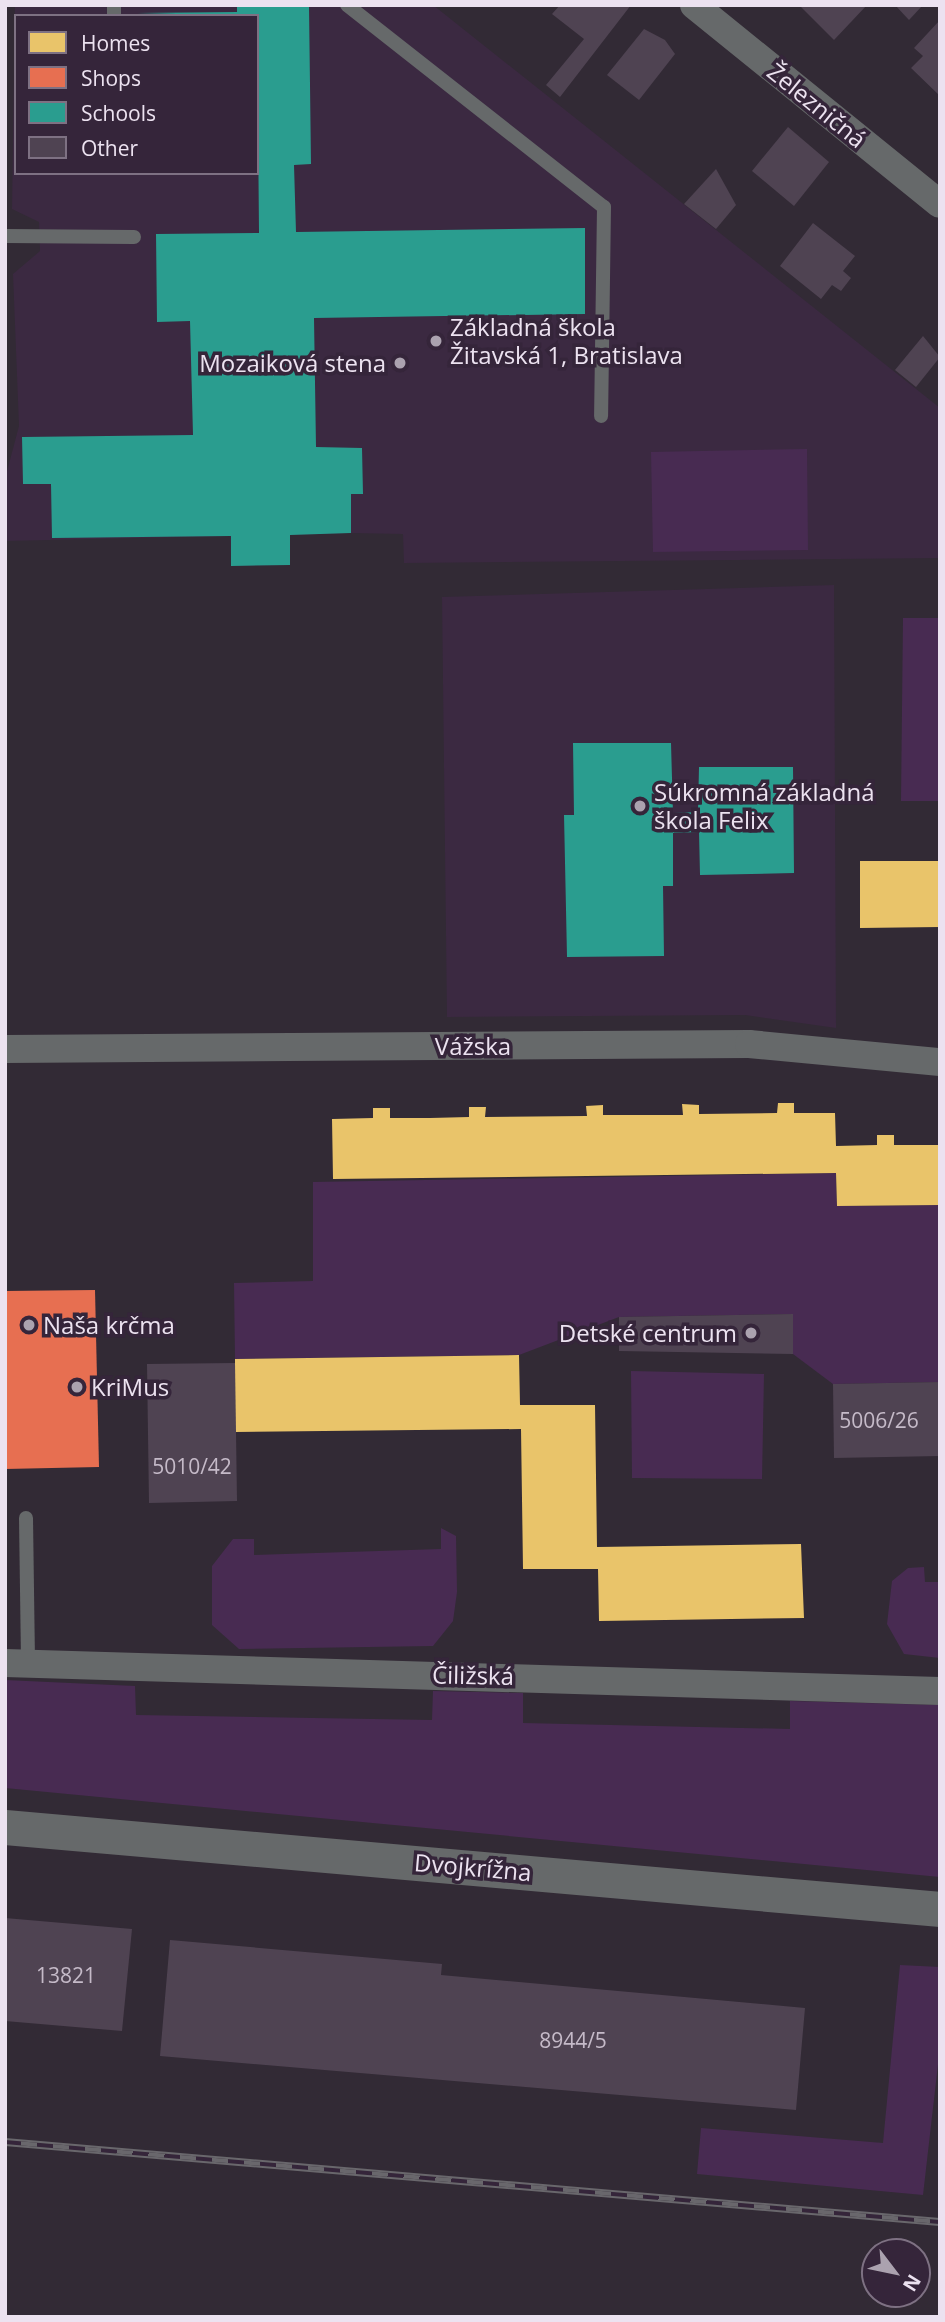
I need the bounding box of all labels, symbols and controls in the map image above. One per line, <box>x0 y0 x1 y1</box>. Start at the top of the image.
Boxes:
legend <box>14 14 259 175</box>
text: Homes <box>81 29 150 57</box>
street label: Železničná <box>762 57 872 153</box>
text: Shops <box>81 64 141 92</box>
text: Schools <box>81 99 156 127</box>
text: Other <box>81 134 138 162</box>
place label: Základná škola Žitavská 1, Bratislava <box>450 313 683 369</box>
marker: Základná škola Žitavská 1, Bratislava <box>428 333 444 349</box>
place label: Mozaiková stena <box>199 349 386 377</box>
marker: Mozaiková stena <box>392 355 408 371</box>
place label: Súkromná základná škola Felix <box>654 778 875 834</box>
marker: Súkromná základná škola Felix <box>632 798 648 814</box>
street label: Vážska <box>435 1032 511 1060</box>
place label: Naša krčma <box>43 1311 175 1339</box>
marker: Naša krčma <box>21 1317 37 1333</box>
place label: Detské centrum <box>559 1319 737 1347</box>
marker: Detské centrum <box>743 1325 759 1341</box>
place label: KriMus <box>91 1373 169 1401</box>
marker: KriMus <box>69 1379 85 1395</box>
house number: 5006/26 <box>839 1407 919 1433</box>
house number: 5010/42 <box>152 1453 232 1479</box>
street label: Čiližská <box>432 1660 514 1690</box>
street label: Dvojkrížna <box>413 1848 533 1886</box>
house number: 13821 <box>36 1962 96 1988</box>
house number: 8944/5 <box>539 2027 607 2053</box>
north arrow <box>861 2238 931 2308</box>
text: N <box>897 2270 927 2297</box>

